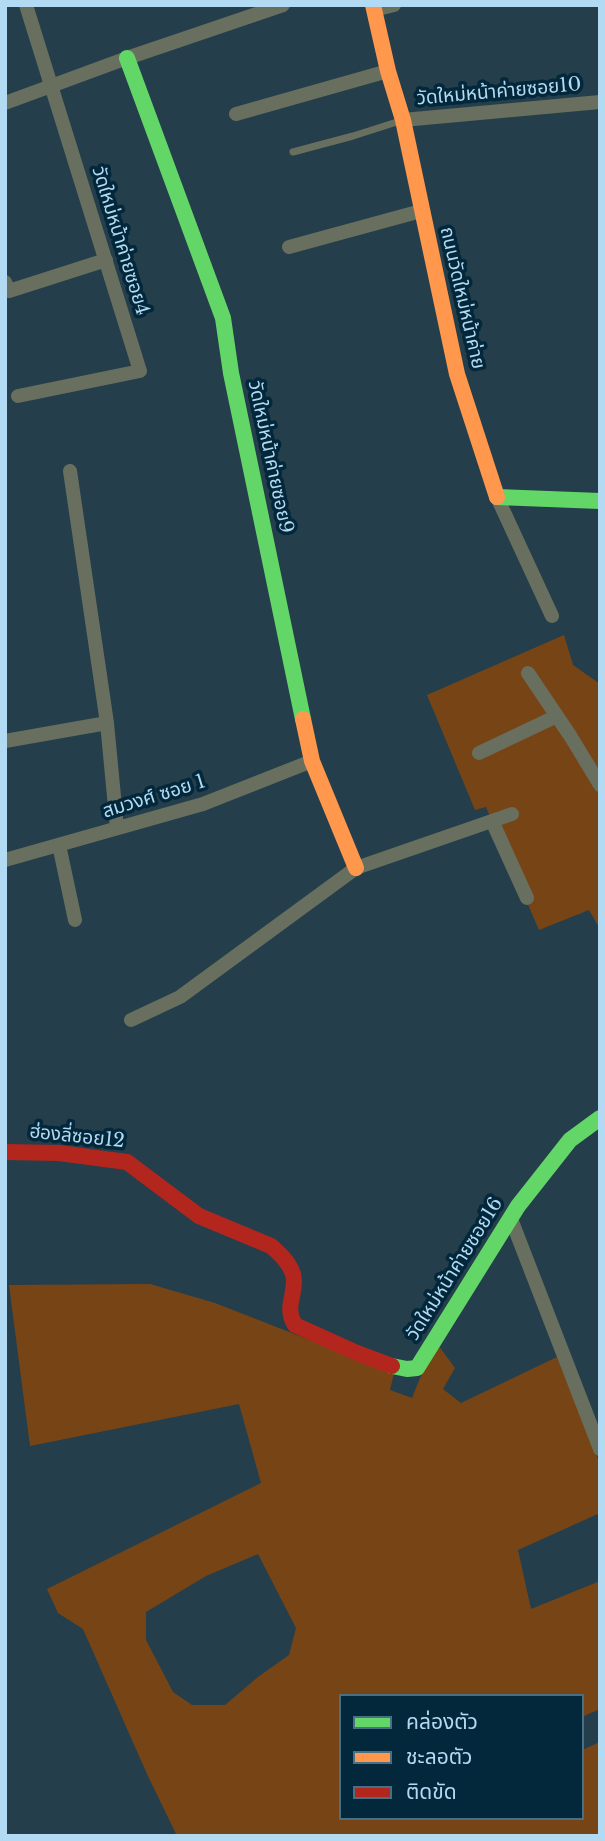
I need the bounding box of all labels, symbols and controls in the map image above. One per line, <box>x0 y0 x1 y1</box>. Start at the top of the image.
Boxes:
street label: วัดใหม่หน้าค่ายซอย10 <box>416 73 582 111</box>
street label: วัดใหม่หน้าค่ายซอย4 <box>87 164 153 318</box>
street label: ถนนวัดใหม่หน้าค่าย <box>435 225 489 371</box>
street label: วัดใหม่หน้าค่ายซอย9 <box>243 379 297 535</box>
street label: สมวงศ์ ซอย 1 <box>100 771 208 823</box>
street label: ฮ่องลี่ซอย12 <box>28 1121 126 1153</box>
street label: วัดใหม่หน้าค่ายซอย16 <box>402 1193 508 1345</box>
legend <box>339 1694 584 1820</box>
text: คล่องตัว <box>406 1709 478 1735</box>
text: ชะลอตัว <box>406 1744 472 1770</box>
text: ติดขัด <box>406 1779 457 1805</box>

